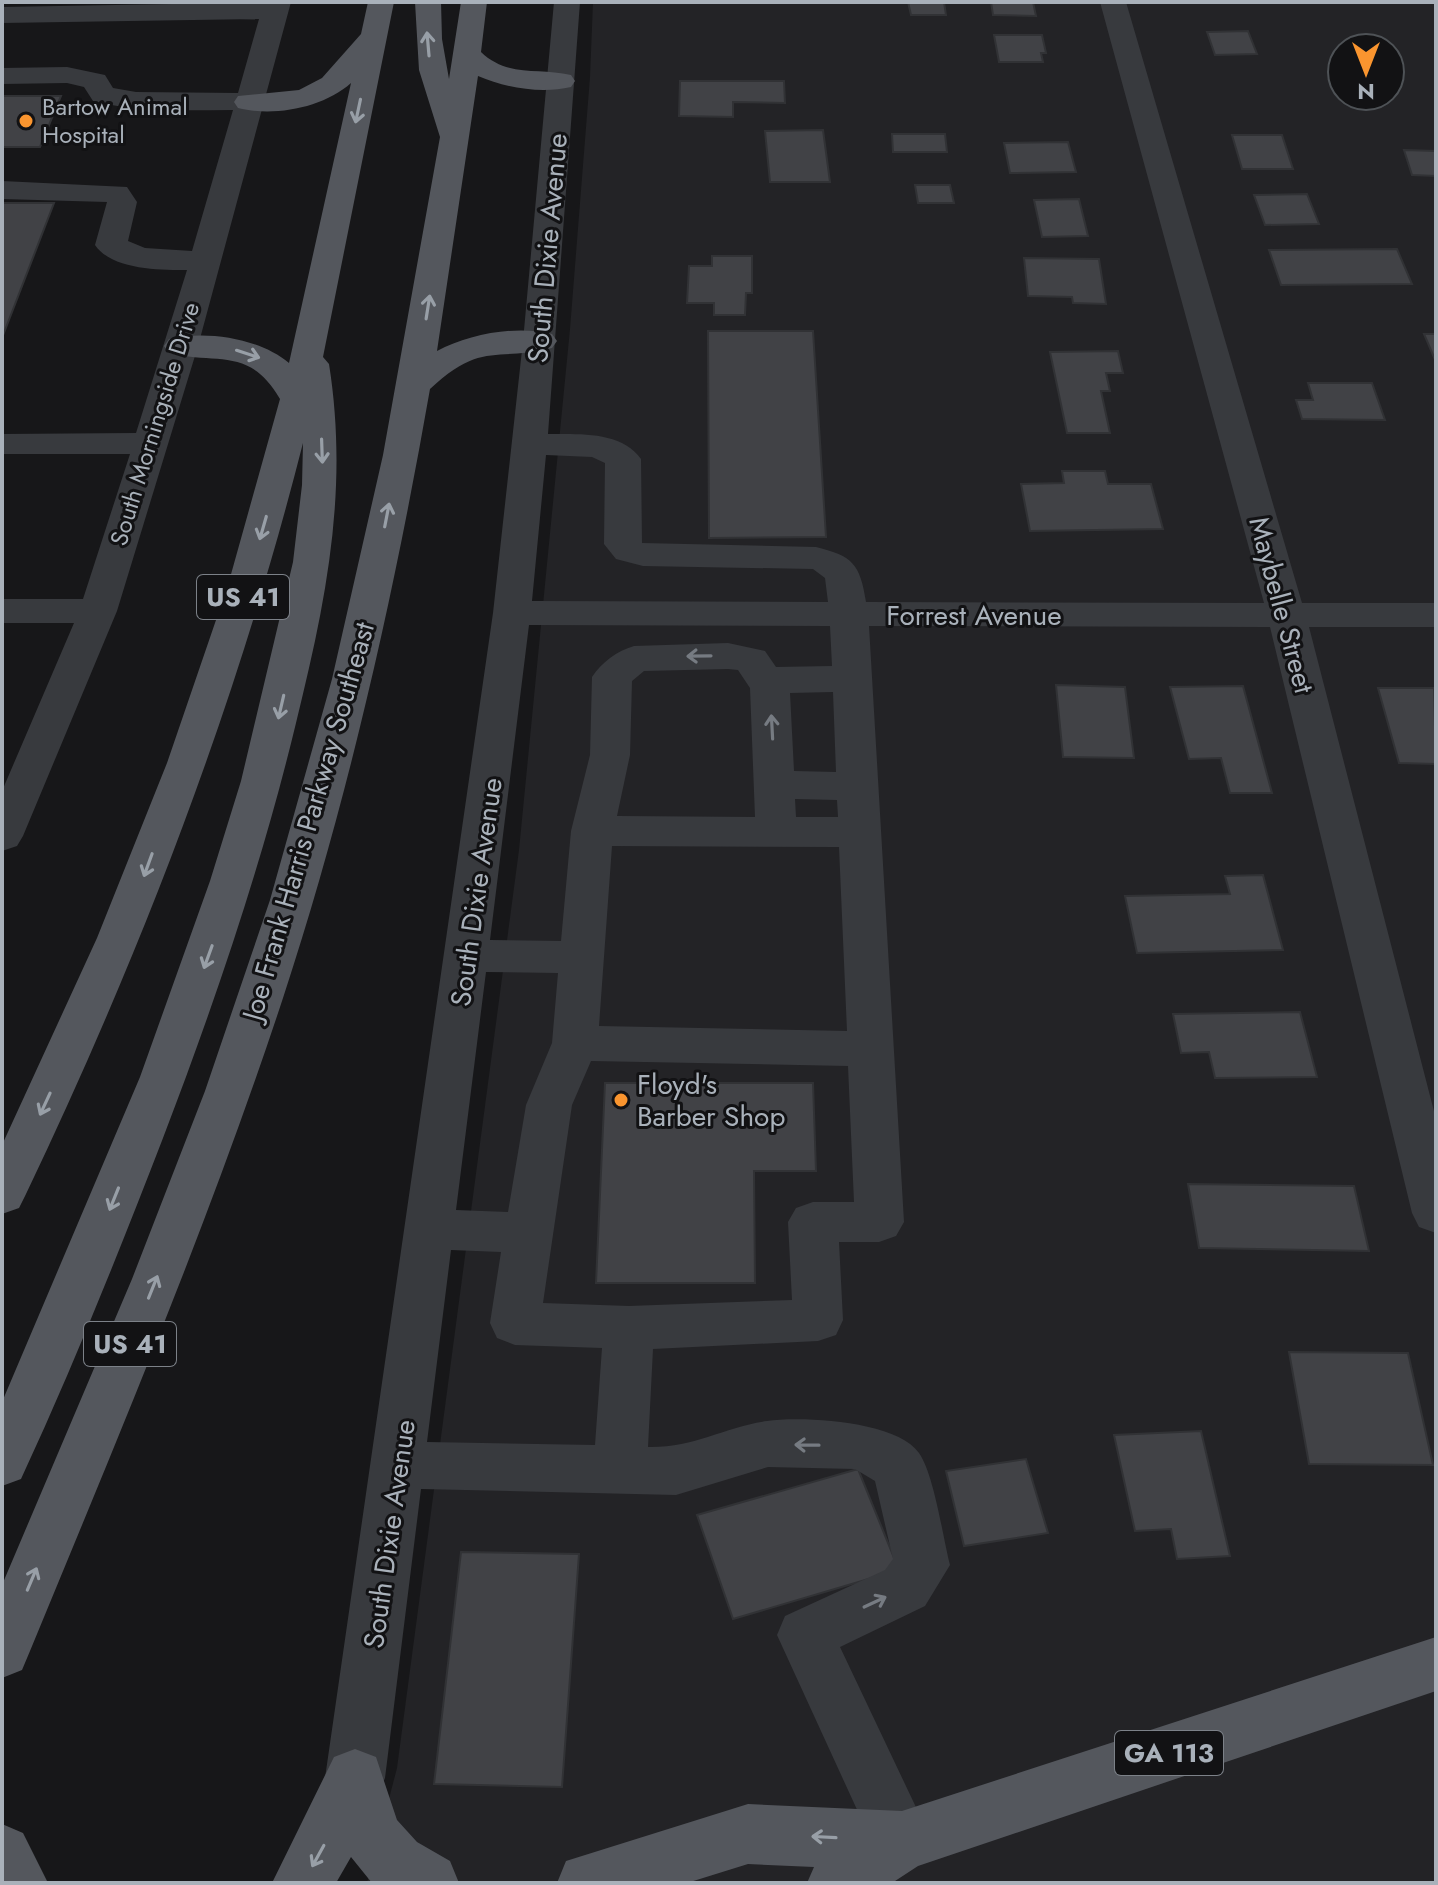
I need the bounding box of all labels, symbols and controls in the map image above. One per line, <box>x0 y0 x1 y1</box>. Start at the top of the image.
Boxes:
one-way arrow <box>420 31 435 58</box>
north arrow <box>1326 32 1406 112</box>
text: N <box>1357 76 1375 108</box>
place label: Bartow Animal Hospital <box>42 89 188 152</box>
one-way arrow <box>350 98 365 124</box>
marker: Bartow Animal Hospital <box>17 112 35 130</box>
street label: South Dixie Avenue <box>517 131 578 365</box>
one-way arrow <box>421 294 436 320</box>
street label: South Morningside Drive <box>101 298 208 550</box>
one-way arrow <box>235 347 260 362</box>
one-way arrow <box>315 437 330 464</box>
one-way arrow <box>381 502 396 528</box>
street label: Maybelle Street <box>1238 512 1325 698</box>
one-way arrow <box>255 515 269 540</box>
road number: US 41 <box>197 575 289 619</box>
street label: Forrest Avenue <box>886 595 1062 636</box>
street label: Joe Frank Harris Parkway Southeast <box>231 617 385 1029</box>
one-way arrow <box>686 649 713 664</box>
one-way arrow <box>272 694 287 719</box>
one-way arrow <box>764 714 779 741</box>
street label: South Dixie Avenue <box>440 775 513 1009</box>
one-way arrow <box>140 852 154 877</box>
one-way arrow <box>200 944 214 968</box>
place label: Floyd's Barber Shop <box>637 1064 785 1137</box>
marker: Floyd's Barber Shop <box>612 1091 630 1109</box>
one-way arrow <box>37 1092 52 1116</box>
one-way arrow <box>106 1186 120 1211</box>
one-way arrow <box>147 1275 162 1300</box>
road number: US 41 <box>84 1322 176 1366</box>
street label: South Dixie Avenue <box>353 1417 426 1651</box>
one-way arrow <box>794 1437 821 1452</box>
one-way arrow <box>26 1567 41 1592</box>
one-way arrow <box>863 1594 887 1609</box>
road number: GA 113 <box>1115 1731 1223 1775</box>
one-way arrow <box>811 1830 838 1845</box>
one-way arrow <box>310 1844 326 1867</box>

